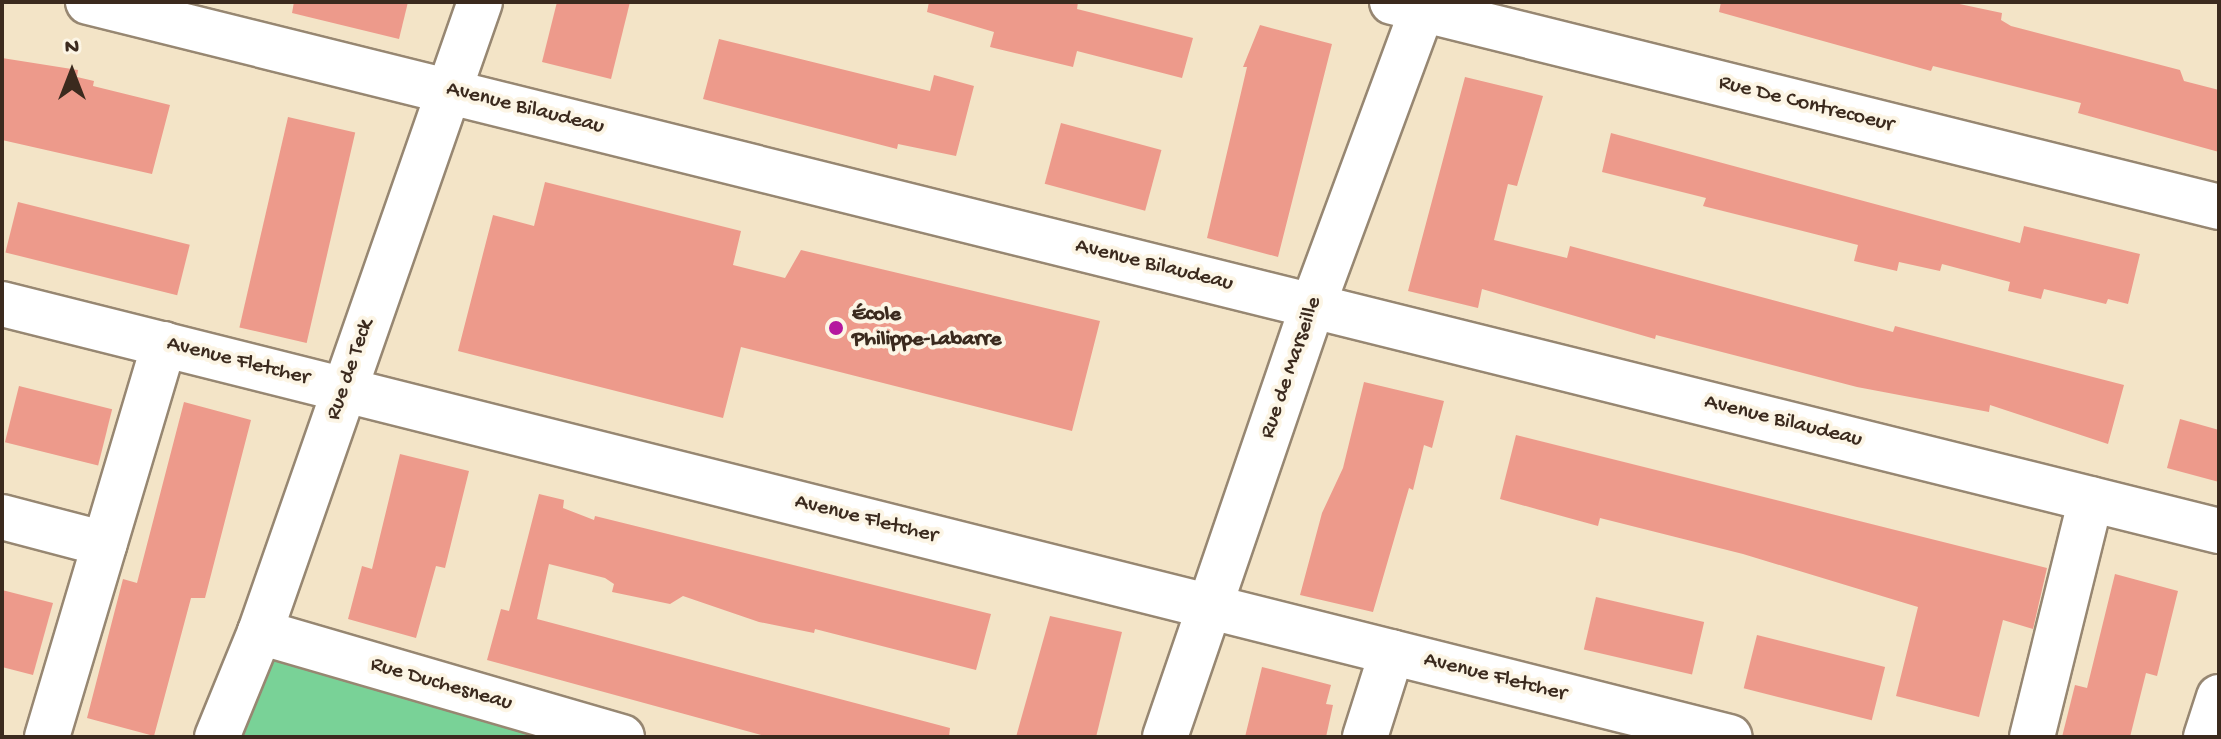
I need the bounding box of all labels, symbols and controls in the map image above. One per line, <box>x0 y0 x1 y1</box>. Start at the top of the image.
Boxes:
north arrow <box>32 32 112 112</box>
text: N <box>65 35 79 61</box>
street label: Rue De Contrecoeur <box>1716 70 1896 140</box>
street label: Avenue Bilaudeau <box>443 77 607 141</box>
street label: Avenue Bilaudeau <box>1072 234 1236 298</box>
street label: Rue de Marseille <box>1255 294 1329 442</box>
place label: École Philippe-Labarre <box>852 302 1001 354</box>
street label: Rue de Teck <box>321 316 381 424</box>
marker: École Philippe-Labarre <box>827 319 845 337</box>
street label: Avenue Fletcher <box>164 332 312 392</box>
street label: Avenue Bilaudeau <box>1701 390 1865 454</box>
street label: Avenue Fletcher <box>792 490 940 550</box>
street label: Avenue Fletcher <box>1421 648 1569 708</box>
street label: Rue Duchesneau <box>367 652 515 718</box>

